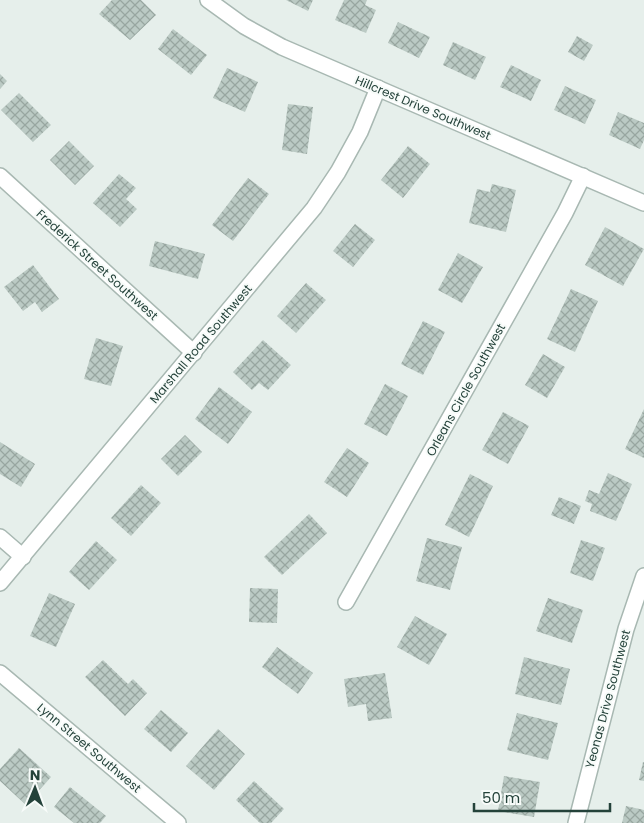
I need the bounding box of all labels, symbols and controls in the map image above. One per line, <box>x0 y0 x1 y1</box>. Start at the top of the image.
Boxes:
street label: Hillcrest Drive Southwest <box>353 71 494 144</box>
street label: Frederick Street Southwest <box>33 205 162 324</box>
street label: Marshall Road Southwest <box>146 280 256 407</box>
street label: Orleans Circle Southwest <box>422 320 509 459</box>
street label: Yeonas Drive Southwest <box>581 628 634 770</box>
street label: Lynn Street Southwest <box>34 699 145 796</box>
north arrow <box>10 763 60 813</box>
text: N <box>30 765 41 785</box>
scale bar <box>474 780 610 812</box>
text: 50 m <box>482 787 520 808</box>

